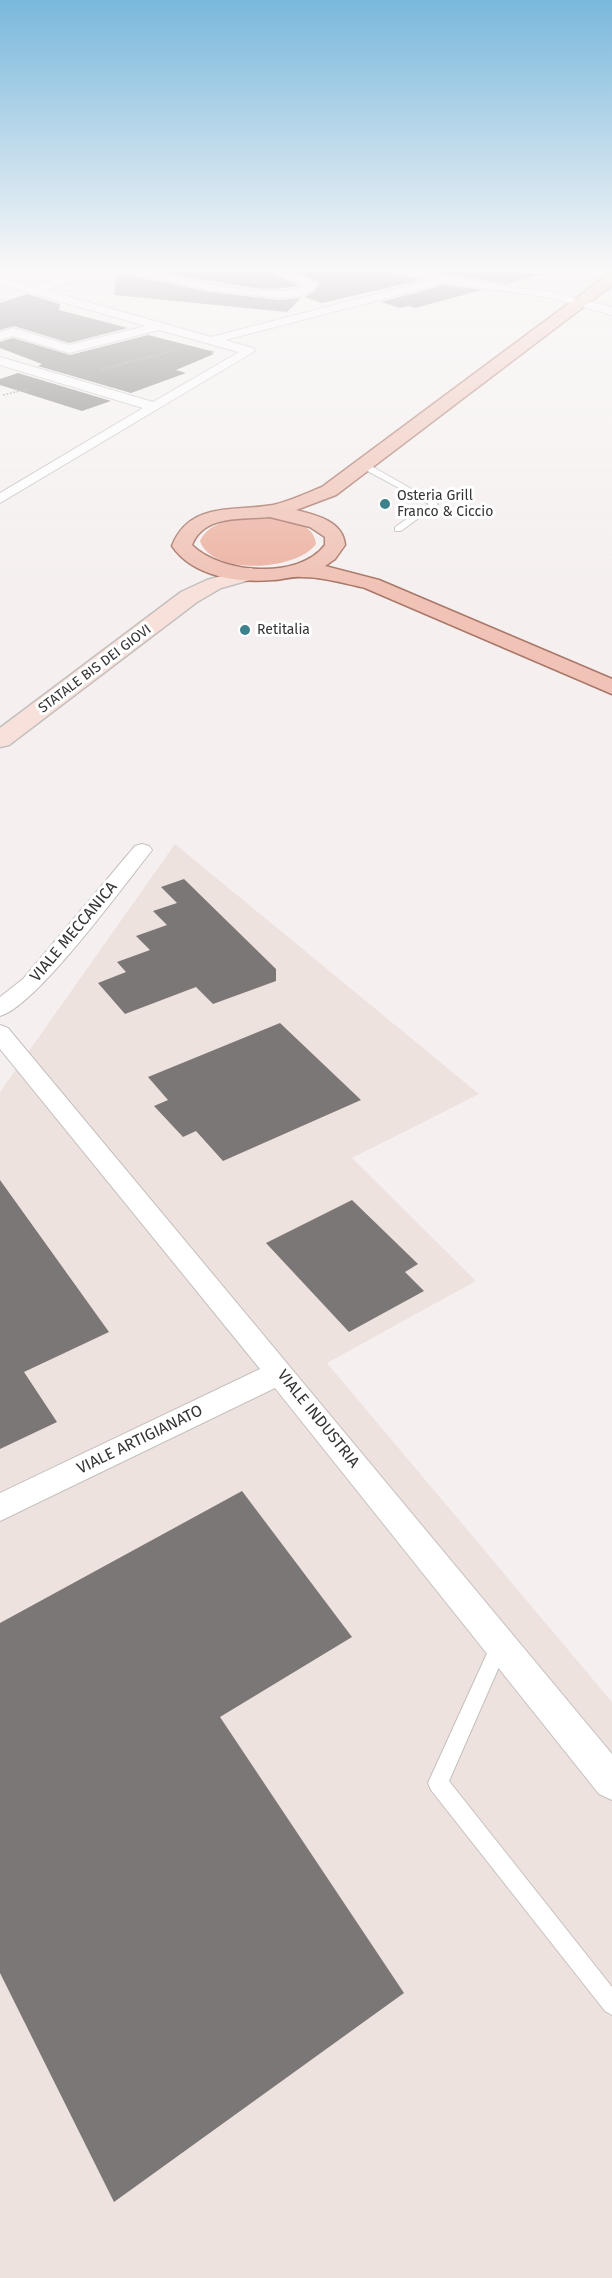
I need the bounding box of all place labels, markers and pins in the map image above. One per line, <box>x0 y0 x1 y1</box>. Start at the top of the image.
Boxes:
place label: Osteria Grill Franco & Ciccio <box>397 488 493 520</box>
marker: Osteria Grill Franco & Ciccio <box>378 497 392 511</box>
place label: Retitalia <box>257 622 310 638</box>
marker: Retitalia <box>238 623 252 637</box>

